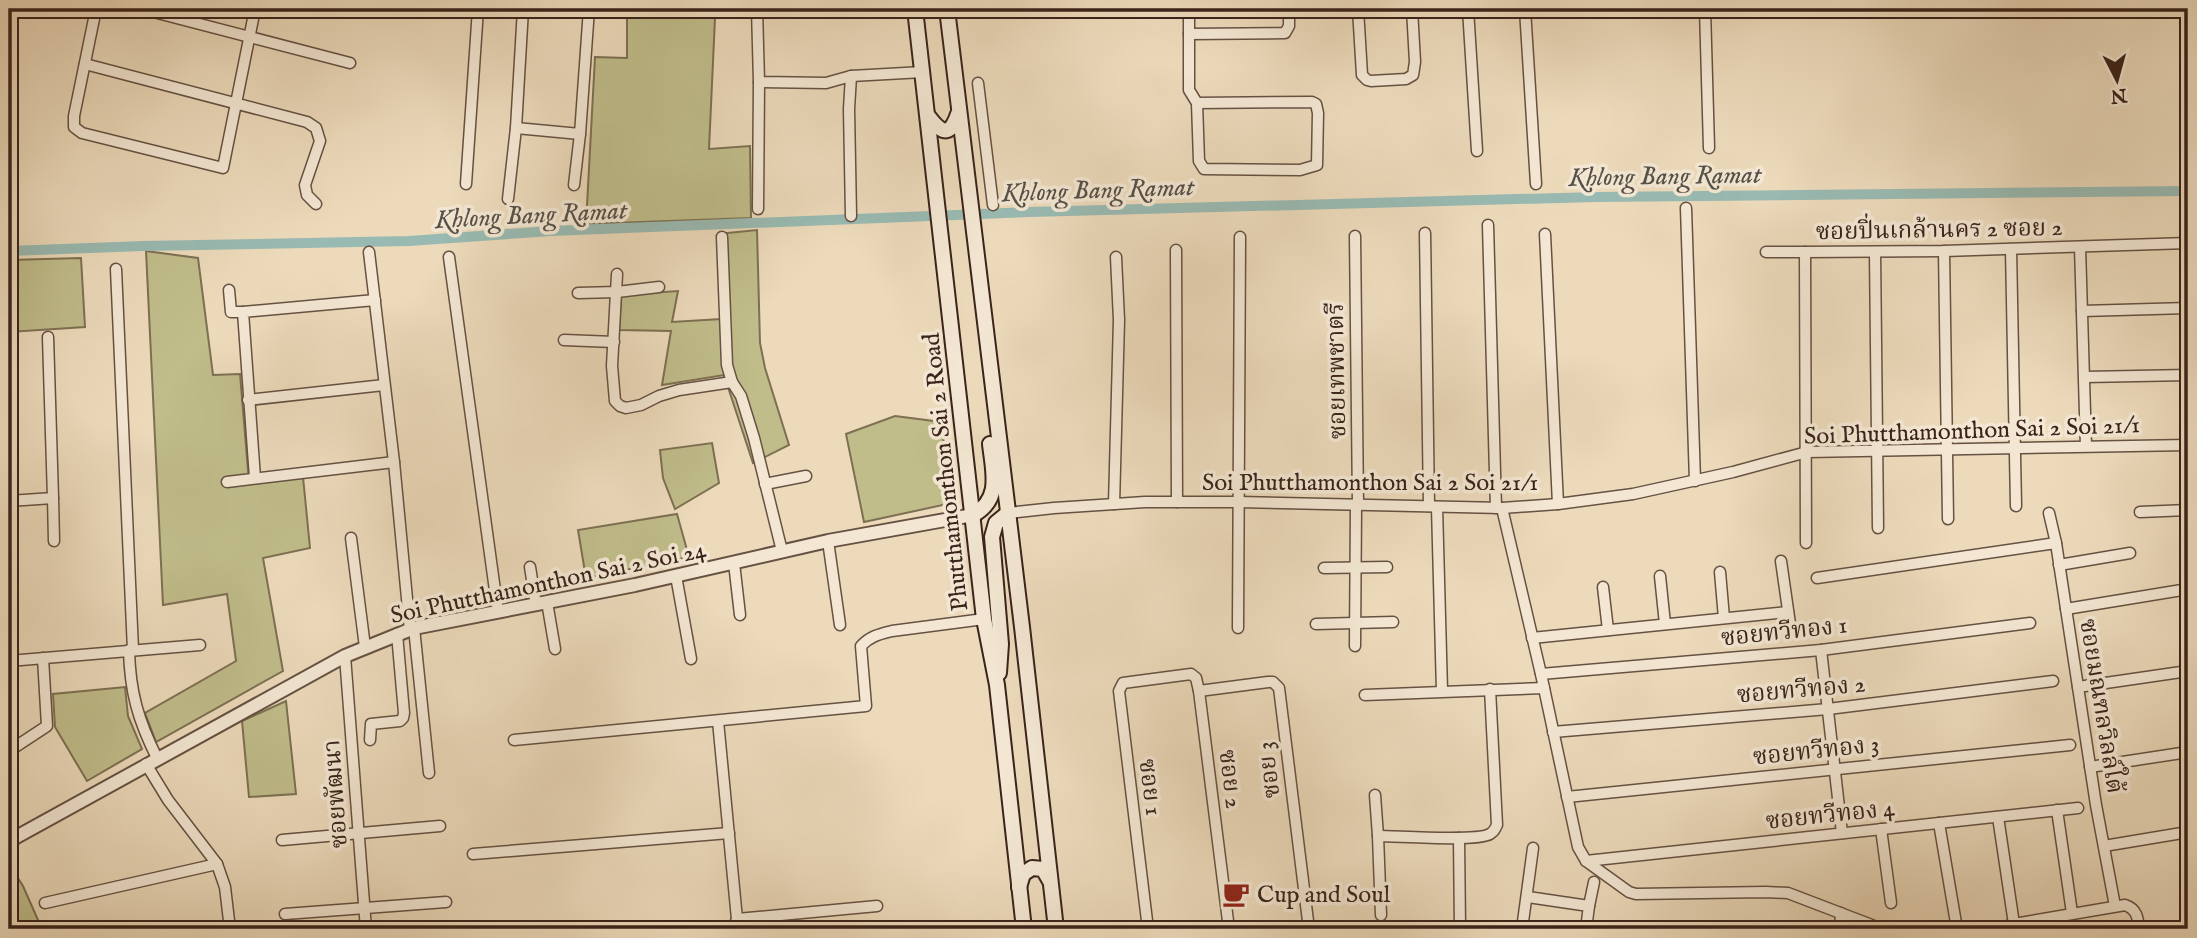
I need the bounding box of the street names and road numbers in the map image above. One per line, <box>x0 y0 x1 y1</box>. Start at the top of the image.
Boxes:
street label: ซอยปิ่นเกล้านคร 2 ซอย 2 <box>1815 209 2063 248</box>
street label: ซอยเทพชาตรี <box>1321 302 1354 440</box>
street label: Phutthamonthon Sai 2 Road <box>916 331 977 612</box>
street label: Soi Phutthamonthon Sai 2 Soi 21/1 <box>1804 410 2141 453</box>
street label: Soi Phutthamonthon Sai 2 Soi 21/1 <box>1202 468 1538 499</box>
street label: Soi Phutthamonthon Sai 2 Soi 24 <box>388 535 709 632</box>
street label: ซอยทวีทอง 1 <box>1720 610 1849 655</box>
street label: ซอยมณฑลวิลล์ใต้ <box>2071 616 2134 796</box>
street label: ซอยทวีทอง 2 <box>1736 669 1867 712</box>
street label: ซอยทวีทอง 3 <box>1752 729 1881 774</box>
street label: ซอยพัฒนา <box>317 739 356 849</box>
street label: ซอย 3 <box>1251 740 1288 800</box>
street label: ซอย 2 <box>1211 748 1249 811</box>
street label: ซอย 1 <box>1131 757 1168 817</box>
street label: ซอยทวีทอง 4 <box>1764 793 1896 838</box>

